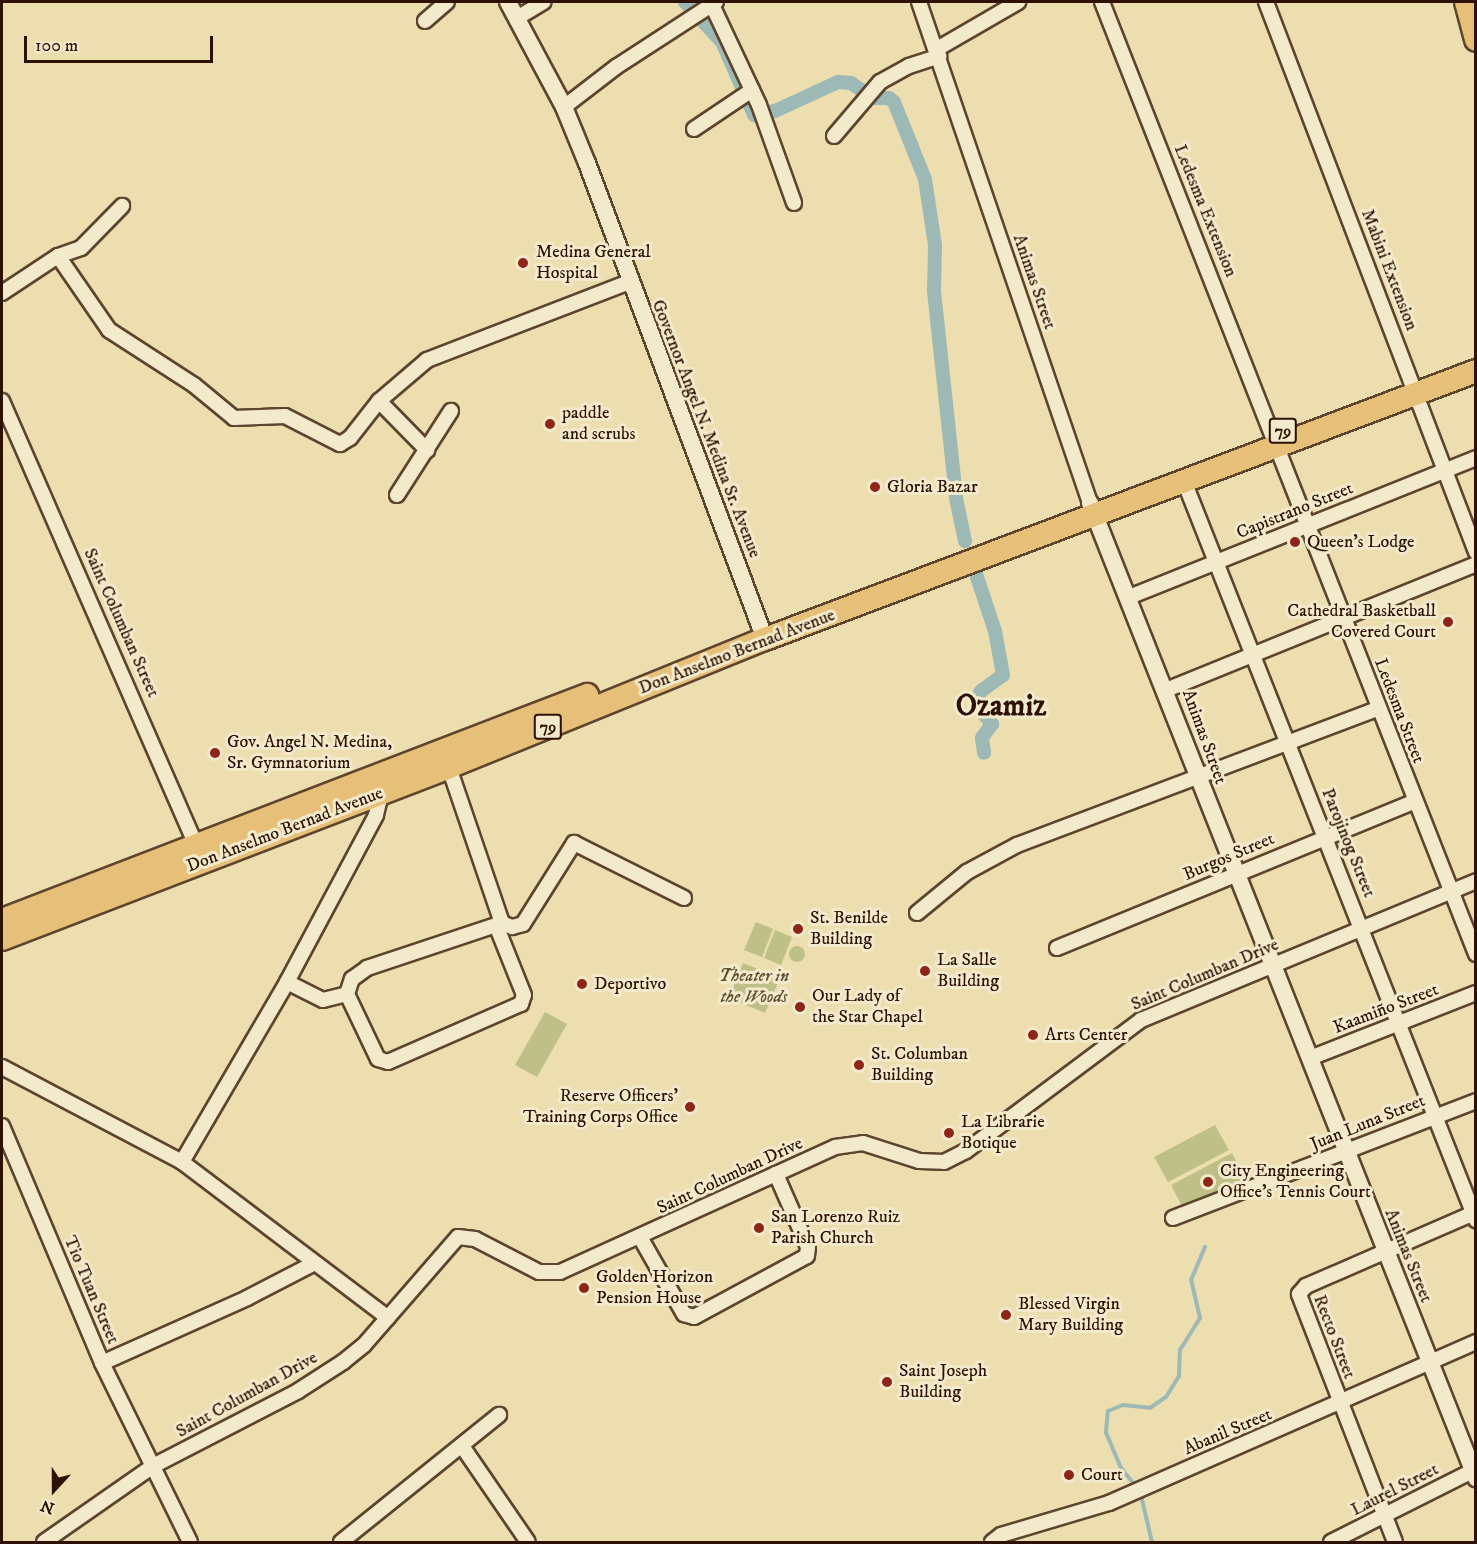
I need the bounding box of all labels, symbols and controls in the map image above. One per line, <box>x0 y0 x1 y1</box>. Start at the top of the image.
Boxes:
scale bar <box>27 24 216 62</box>
text: 100 m <box>35 35 78 57</box>
street label: Ledesma Extension <box>1169 142 1241 280</box>
street label: Mabini Extension <box>1356 206 1422 334</box>
street label: Animas Street <box>1008 232 1060 332</box>
place label: Medina General Hospital <box>536 242 651 284</box>
marker: Medina General Hospital <box>514 254 532 272</box>
street label: Governor Angel N. Medina Sr. Avenue <box>647 297 765 561</box>
place label: paddle and scrubs <box>562 403 635 446</box>
marker: paddle and scrubs <box>543 417 557 431</box>
road number: 79 <box>1268 418 1298 444</box>
place label: Gloria Bazar <box>887 476 978 498</box>
street label: Capistrano Street <box>1233 478 1357 544</box>
marker: Gloria Bazar <box>868 480 882 494</box>
place label: Queen's Lodge <box>1307 531 1414 553</box>
marker: Queen's Lodge <box>1288 535 1302 549</box>
street label: Saint Columban Street <box>78 545 164 701</box>
place label: Cathedral Basketball Covered Court <box>1287 601 1436 644</box>
street label: Don Anselmo Bernad Avenue <box>636 605 838 699</box>
marker: Cathedral Basketball Covered Court <box>1441 615 1455 629</box>
street label: Ledesma Street <box>1369 656 1429 766</box>
street label: Animas Street <box>1177 687 1231 787</box>
district label: Ozamiz <box>956 689 1046 725</box>
road number: 79 <box>533 714 563 740</box>
place label: Gov. Angel N. Medina, Sr. Gymnatorium <box>227 732 392 774</box>
marker: Gov. Angel N. Medina, Sr. Gymnatorium <box>208 746 222 760</box>
street label: Don Anselmo Bernad Avenue <box>184 783 386 877</box>
street label: Parojinog Street <box>1316 785 1380 901</box>
street label: Burgos Street <box>1180 828 1278 886</box>
place label: St. Benilde Building <box>810 908 888 950</box>
marker: St. Benilde Building <box>791 922 805 936</box>
street label: Saint Columban Drive <box>1128 934 1282 1016</box>
place label: La Salle Building <box>937 950 999 992</box>
marker: La Salle Building <box>918 964 932 978</box>
park label: Theater in the Woods <box>719 966 789 1008</box>
place label: Deportivo <box>594 973 666 995</box>
marker: Deportivo <box>575 977 589 991</box>
street label: Kaamiño Street <box>1330 979 1442 1039</box>
place label: Our Lady of the Star Chapel <box>812 986 923 1028</box>
marker: Our Lady of the Star Chapel <box>793 1000 807 1014</box>
place label: Arts Center <box>1045 1024 1127 1046</box>
marker: Arts Center <box>1026 1028 1040 1042</box>
place label: St. Columban Building <box>871 1044 968 1086</box>
marker: St. Columban Building <box>852 1058 866 1072</box>
place label: Reserve Officers' Training Corps Office <box>523 1086 678 1128</box>
street label: Juan Luna Street <box>1308 1090 1428 1156</box>
marker: Reserve Officers' Training Corps Office <box>683 1100 697 1114</box>
place label: La Librarie Botique <box>961 1112 1045 1154</box>
marker: La Librarie Botique <box>942 1126 956 1140</box>
street label: Saint Columban Drive <box>654 1133 806 1219</box>
place label: City Engineering Office's Tennis Court <box>1220 1161 1371 1204</box>
marker: City Engineering Office's Tennis Court <box>1201 1175 1215 1189</box>
street label: Animas Street <box>1379 1206 1437 1306</box>
place label: San Lorenzo Ruiz Parish Church <box>771 1207 900 1250</box>
marker: San Lorenzo Ruiz Parish Church <box>752 1221 766 1235</box>
street label: Tio Tuan Street <box>59 1233 123 1347</box>
place label: Golden Horizon Pension House <box>596 1267 713 1310</box>
marker: Golden Horizon Pension House <box>577 1281 591 1295</box>
street label: Recto Street <box>1308 1292 1360 1382</box>
place label: Blessed Virgin Mary Building <box>1018 1294 1123 1336</box>
marker: Blessed Virgin Mary Building <box>999 1308 1013 1322</box>
street label: Saint Columban Drive <box>173 1347 321 1443</box>
place label: Saint Joseph Building <box>899 1361 987 1404</box>
marker: Saint Joseph Building <box>880 1375 894 1389</box>
street label: Abanil Street <box>1181 1404 1275 1460</box>
street label: Laurel Street <box>1348 1459 1442 1521</box>
north arrow <box>24 1460 84 1520</box>
place label: Court <box>1081 1464 1123 1486</box>
marker: Court <box>1062 1468 1076 1482</box>
text: N <box>38 1495 57 1518</box>

